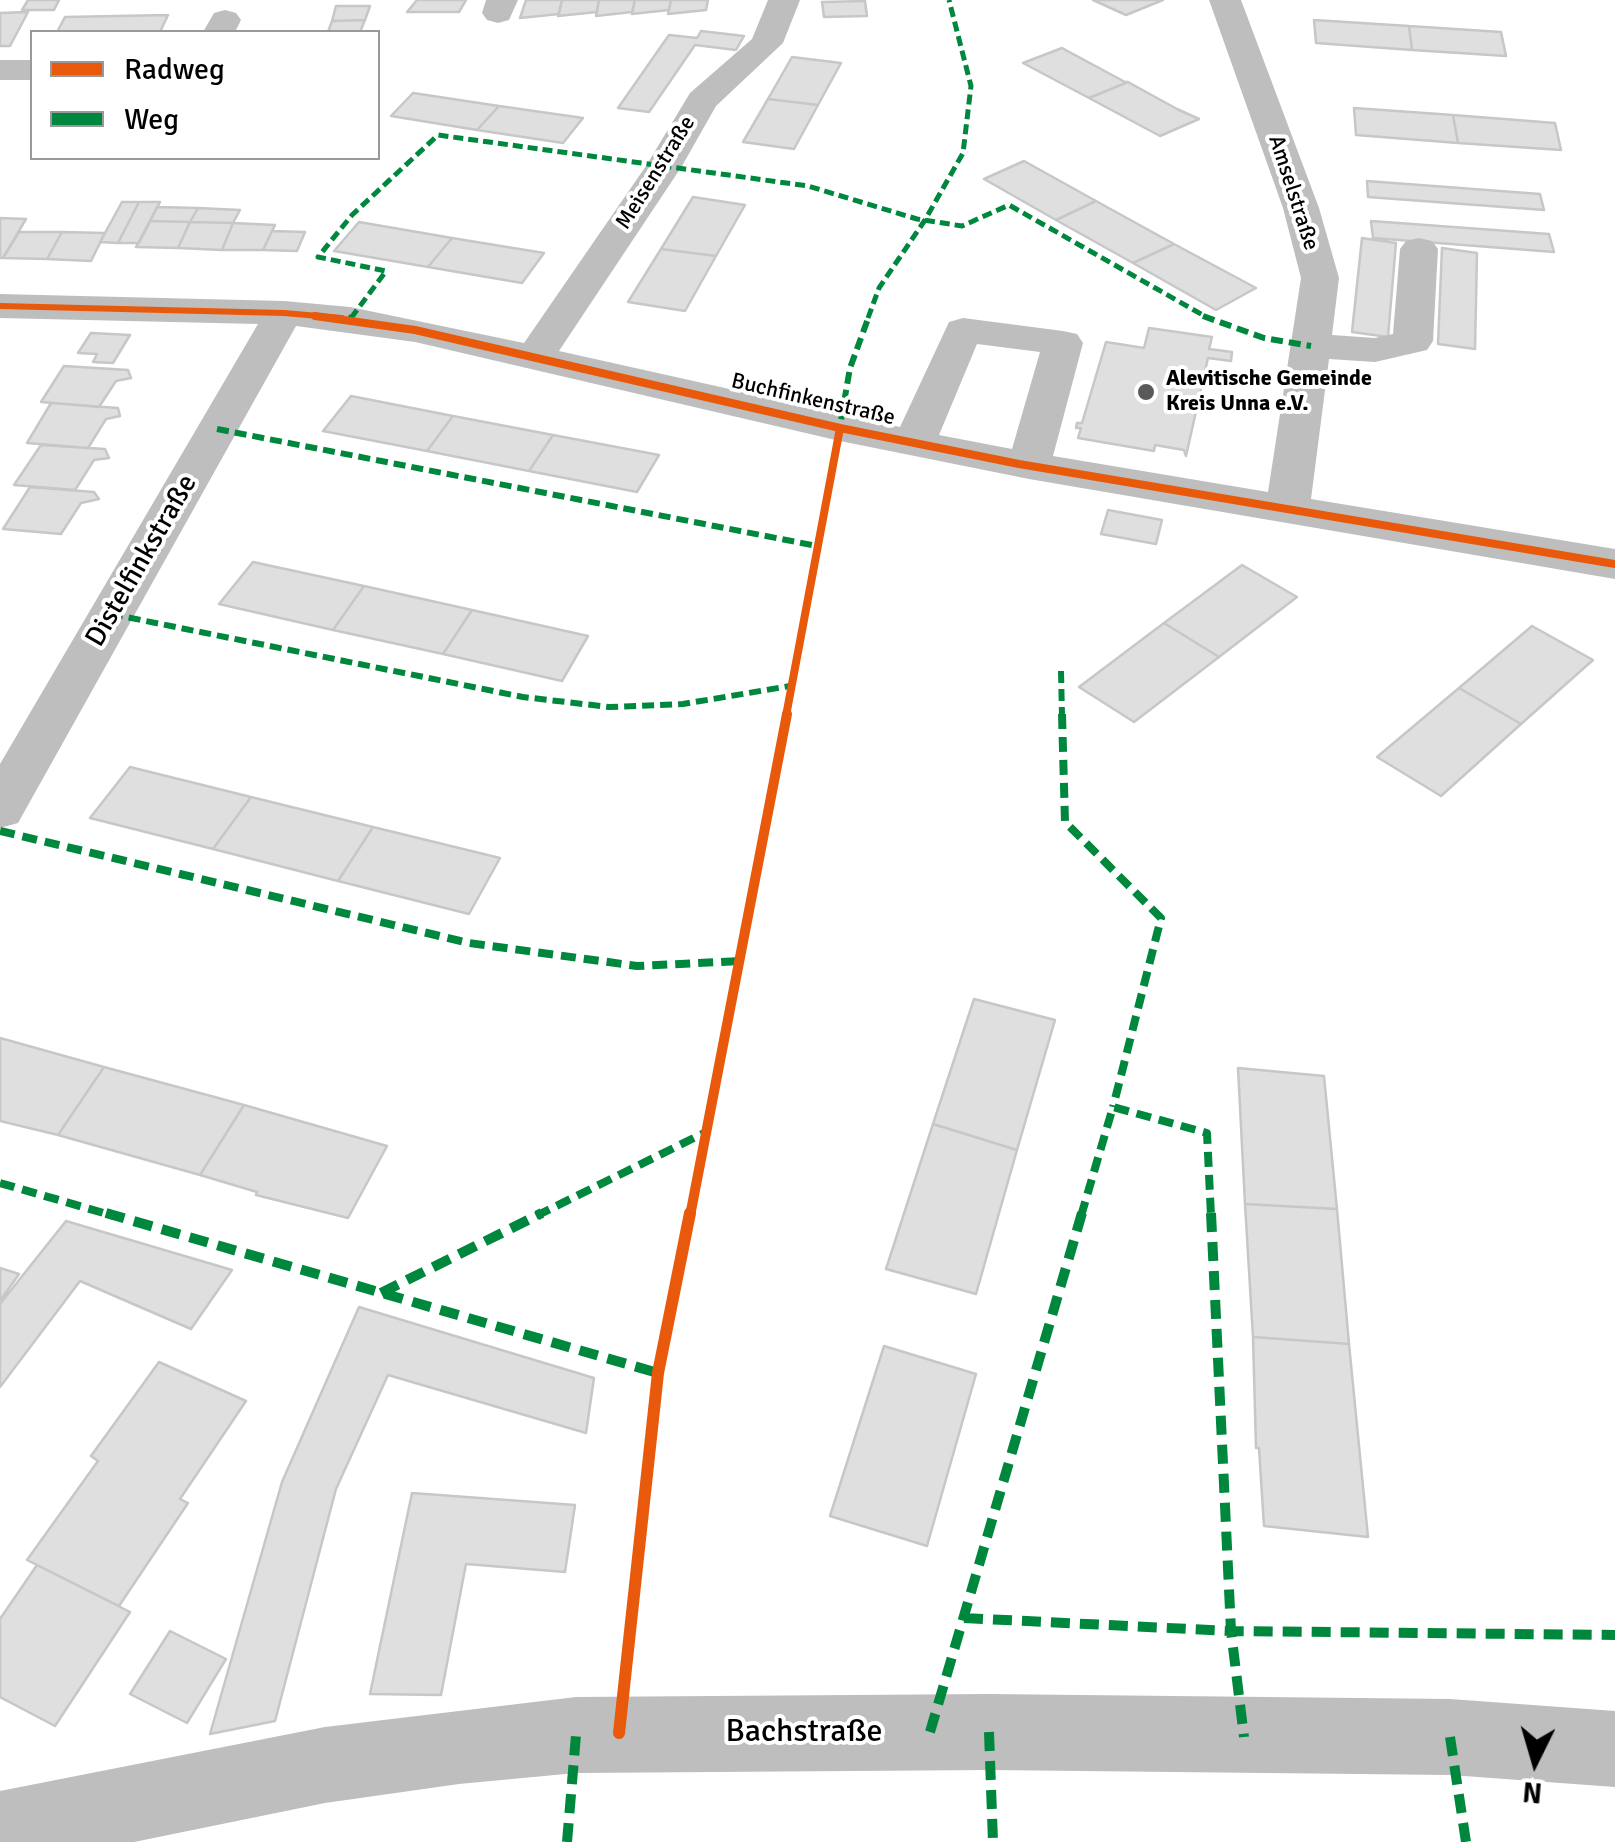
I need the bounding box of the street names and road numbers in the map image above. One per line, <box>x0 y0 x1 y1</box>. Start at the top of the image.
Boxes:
street label: Meisenstraße <box>611 111 701 235</box>
street label: Amselstraße <box>1262 132 1324 254</box>
street label: Buchfinkenstraße <box>729 368 897 432</box>
street label: Distelfinkstraße <box>79 469 205 653</box>
street label: Bachstraße <box>725 1714 883 1752</box>

